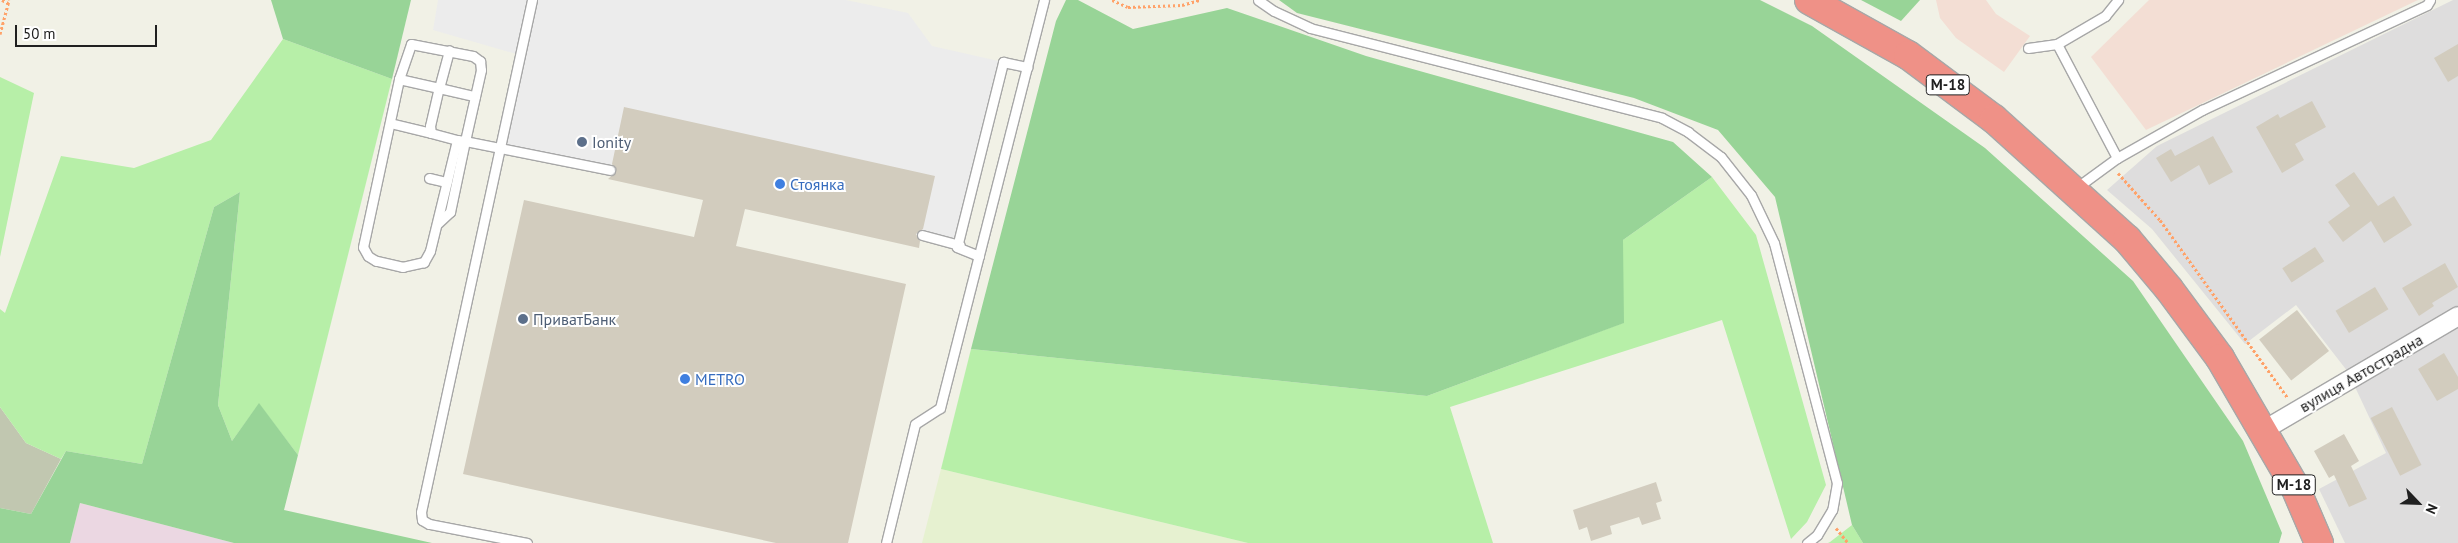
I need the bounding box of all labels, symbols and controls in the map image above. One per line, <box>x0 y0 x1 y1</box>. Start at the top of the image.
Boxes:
scale bar <box>18 15 160 47</box>
text: 50 m <box>23 24 56 43</box>
road number: М-18 <box>1926 72 1970 98</box>
place label: Ionity <box>592 132 631 152</box>
marker: Ionity <box>576 136 588 148</box>
place label: Стоянка <box>790 174 845 194</box>
marker: Стоянка <box>774 178 786 190</box>
place label: ПриватБанк <box>533 309 616 329</box>
marker: ПриватБанк <box>517 313 529 325</box>
street label: вулиця Автострадна <box>2296 330 2426 416</box>
place label: METRO <box>695 369 745 389</box>
marker: METRO <box>679 373 691 385</box>
road number: М-18 <box>2272 472 2316 498</box>
north arrow <box>2393 478 2443 528</box>
text: N <box>2422 501 2442 517</box>

